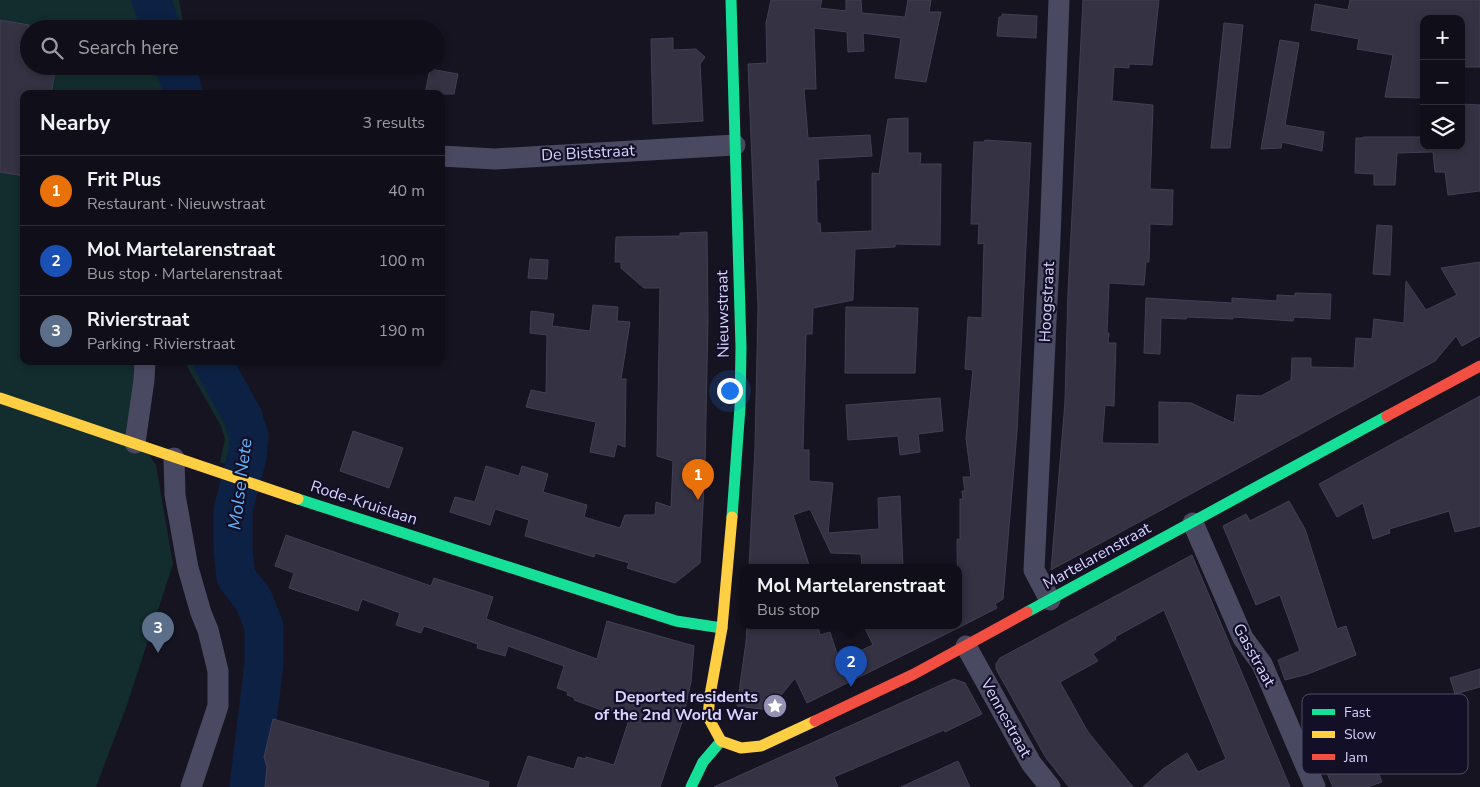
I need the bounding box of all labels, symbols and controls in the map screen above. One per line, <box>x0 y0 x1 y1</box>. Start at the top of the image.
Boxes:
map controls <box>1420 15 1465 150</box>
button: + <box>1420 15 1465 60</box>
search box <box>20 20 445 75</box>
icon: search <box>38 34 66 62</box>
text: Search here <box>78 35 179 61</box>
button: − <box>1420 60 1465 105</box>
button: layers <box>1420 105 1465 150</box>
text: Nearby <box>40 109 110 137</box>
text: 3 results <box>363 112 425 134</box>
street label: De Biststraat <box>541 140 636 166</box>
text: Frit Plus <box>87 167 161 193</box>
text: 1 <box>51 180 61 202</box>
text: 40 m <box>388 180 425 202</box>
text: Restaurant · Nieuwstraat <box>87 193 265 215</box>
text: Mol Martelarenstraat <box>87 237 275 263</box>
text: 2 <box>51 250 61 272</box>
text: 100 m <box>378 250 425 272</box>
street label: Hoogstraat <box>1034 261 1060 343</box>
text: Bus stop · Martelarenstraat <box>87 263 282 285</box>
street label: Nieuwstraat <box>711 270 735 358</box>
text: Rivierstraat <box>87 307 189 333</box>
text: 3 <box>51 320 61 342</box>
text: 190 m <box>378 320 425 342</box>
text: Parking · Rivierstraat <box>87 333 235 355</box>
your location <box>717 378 743 404</box>
water label: Molse Nete <box>222 436 258 531</box>
pin: 1 <box>682 459 714 500</box>
street label: Rode-Kruislaan <box>308 475 420 531</box>
street label: Martelarenstraat <box>1039 517 1155 595</box>
popup <box>740 564 962 629</box>
text: Mol Martelarenstraat <box>757 573 945 599</box>
text: Bus stop <box>757 599 820 621</box>
pin: 3 <box>142 612 174 653</box>
street label: Gasstraat <box>1228 619 1281 691</box>
pin: 2 <box>835 646 867 687</box>
street label: Vennestraat <box>975 674 1037 762</box>
place label: Deported residents of the 2nd World War <box>594 686 759 726</box>
place icon: Deported residents of the 2nd World War <box>762 693 788 719</box>
legend <box>1302 694 1468 774</box>
text: Fast <box>1344 703 1370 722</box>
text: Slow <box>1344 725 1376 744</box>
text: Jam <box>1343 748 1368 767</box>

